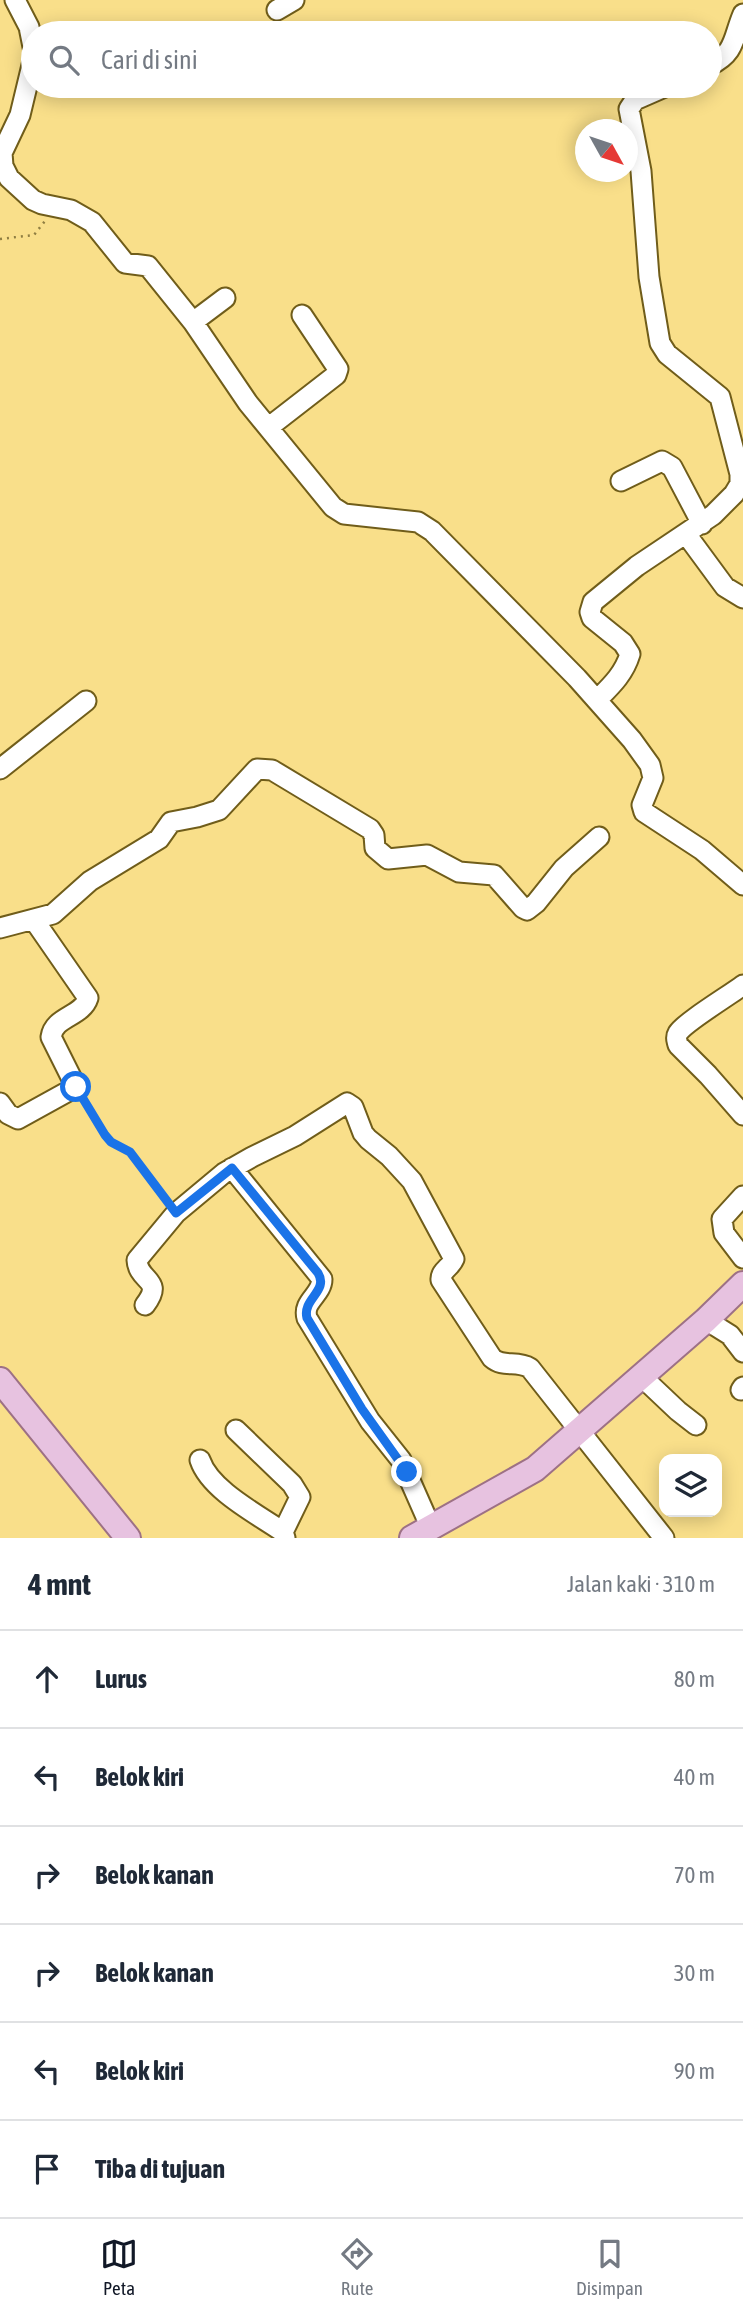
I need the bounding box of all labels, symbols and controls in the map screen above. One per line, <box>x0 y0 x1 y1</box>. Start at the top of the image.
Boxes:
search box <box>21 21 722 98</box>
icon: search <box>45 41 83 79</box>
text: Cari di sini <box>101 45 198 75</box>
north arrow <box>575 119 638 182</box>
route start <box>60 1071 91 1102</box>
map controls <box>659 1454 722 1517</box>
button: layers <box>659 1454 722 1517</box>
route end <box>391 1456 422 1487</box>
text: 4 mnt <box>28 1567 91 1601</box>
text: Jalan kaki · 310 m <box>567 1571 715 1597</box>
icon: ahead <box>28 1660 66 1698</box>
text: Lurus <box>95 1664 147 1694</box>
text: 80 m <box>674 1666 715 1692</box>
icon: left <box>28 1758 66 1796</box>
text: Belok kiri <box>95 1762 184 1792</box>
text: 40 m <box>674 1764 715 1790</box>
icon: right <box>28 1856 66 1894</box>
text: Belok kanan <box>95 1860 214 1890</box>
text: 70 m <box>674 1862 715 1888</box>
icon: right <box>28 1954 66 1992</box>
text: Belok kanan <box>95 1958 214 1988</box>
text: 30 m <box>674 1960 715 1986</box>
icon: left <box>28 2052 66 2090</box>
text: Belok kiri <box>95 2056 184 2086</box>
text: 90 m <box>674 2058 715 2084</box>
icon: arrive <box>28 2150 66 2188</box>
text: Tiba di tujuan <box>95 2154 225 2184</box>
tab: Peta <box>100 2235 138 2299</box>
tab: Rute <box>338 2235 376 2299</box>
tab: Disimpan <box>576 2235 643 2299</box>

